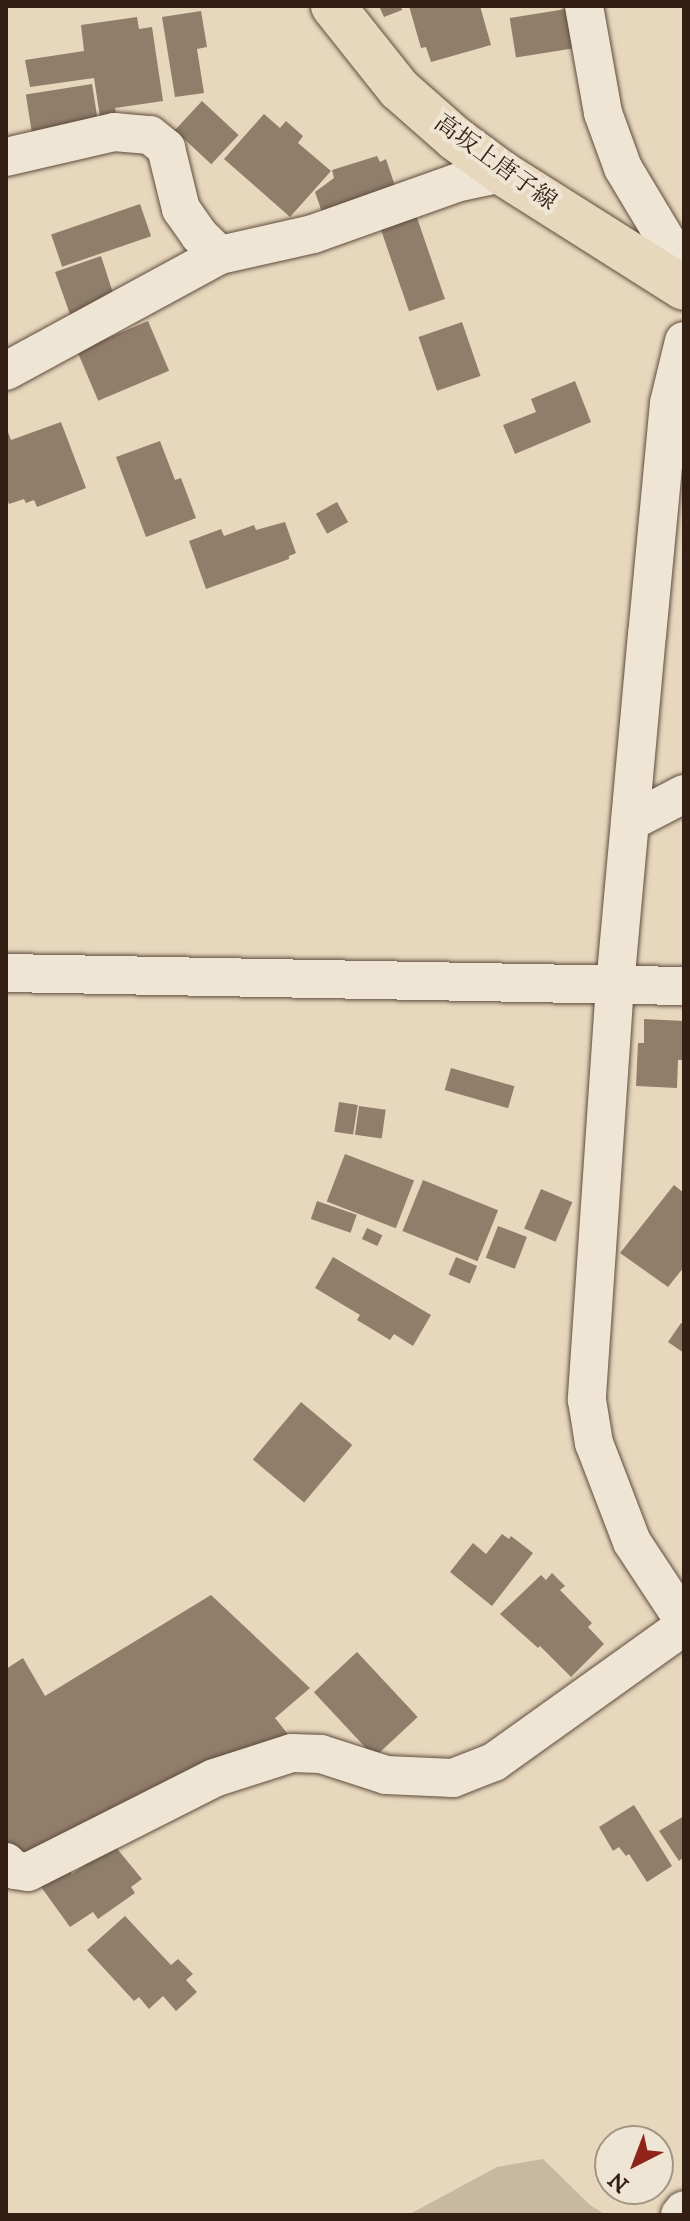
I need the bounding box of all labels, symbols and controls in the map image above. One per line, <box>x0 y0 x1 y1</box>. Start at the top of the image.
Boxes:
street label: 高坂上唐子線 <box>428 109 562 217</box>
north arrow <box>594 2125 674 2205</box>
text: N <box>603 2166 635 2198</box>

